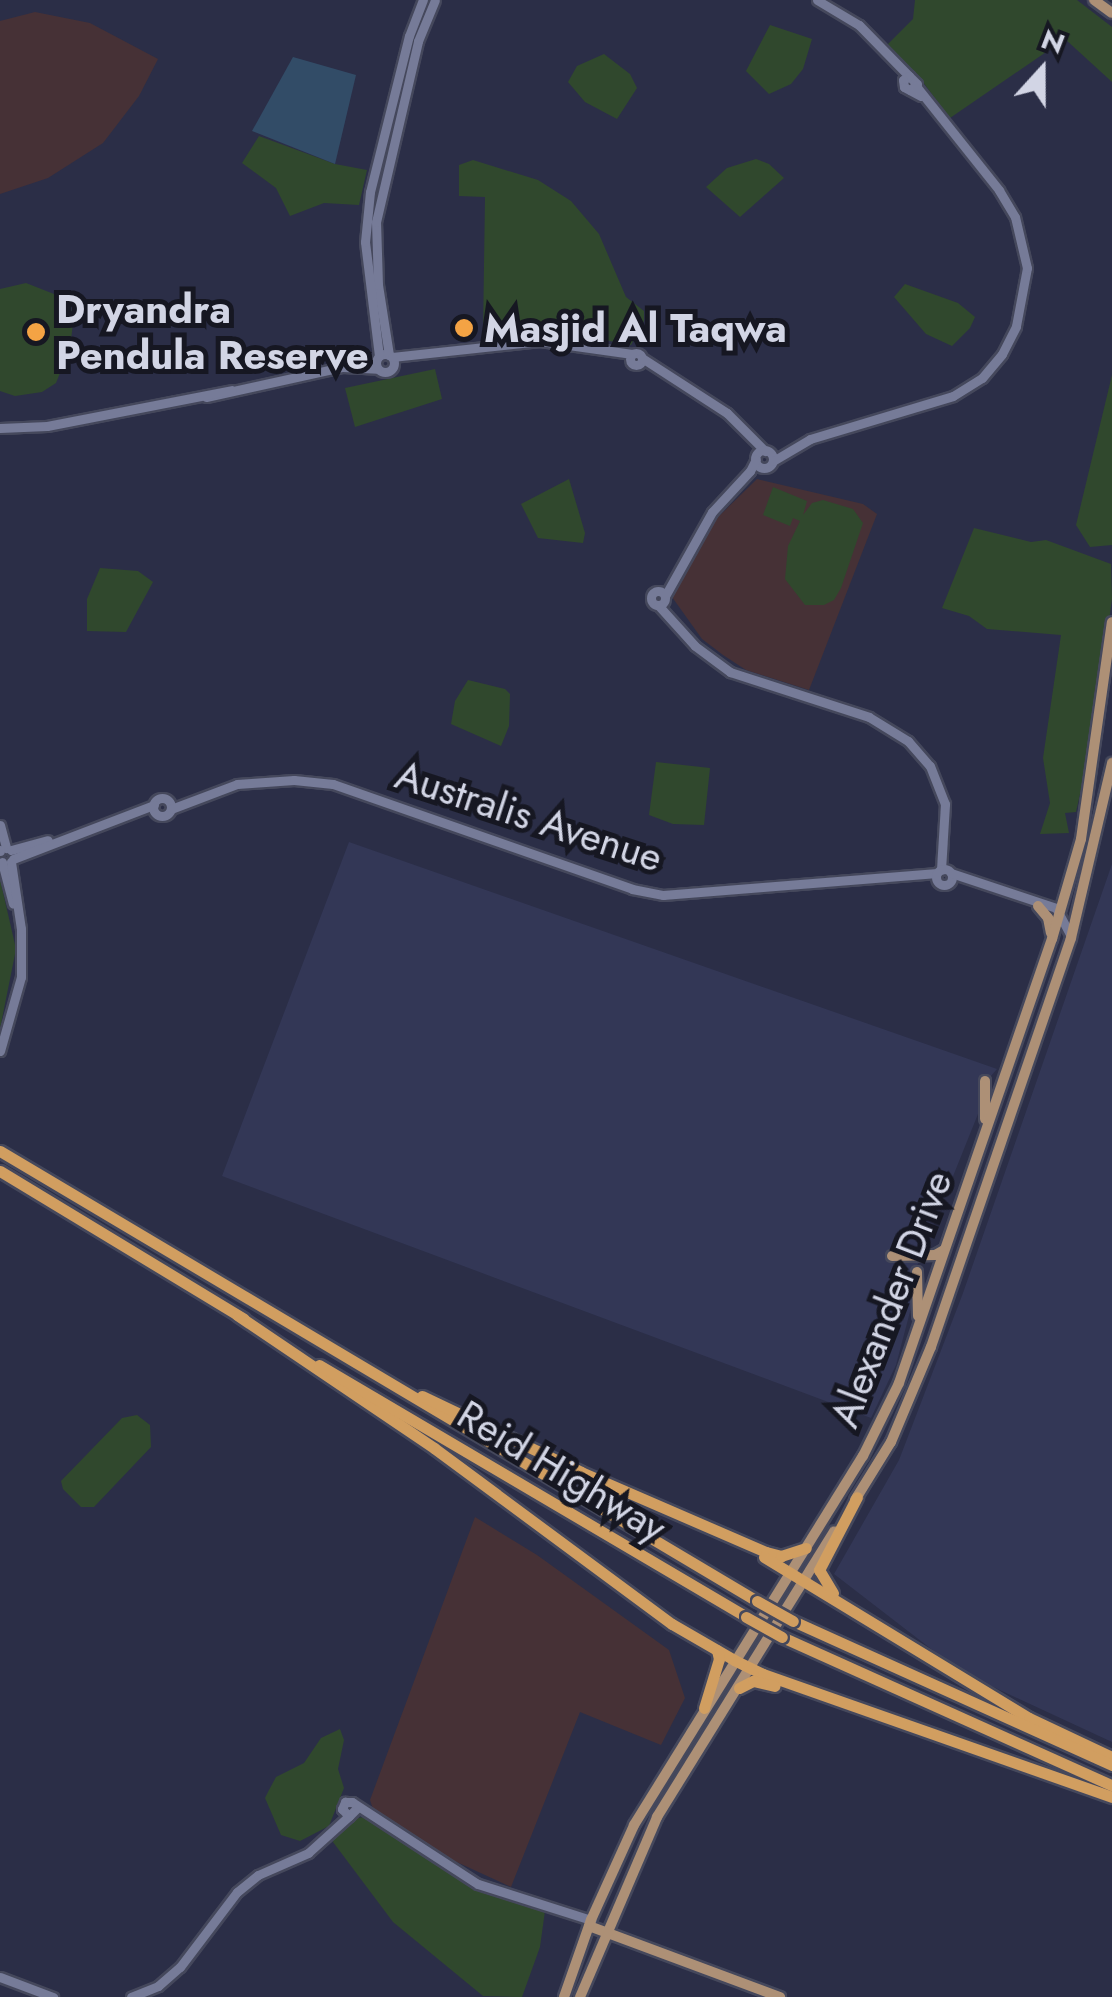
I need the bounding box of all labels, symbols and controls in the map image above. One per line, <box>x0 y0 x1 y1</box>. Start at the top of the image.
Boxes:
text: N <box>1035 18 1071 65</box>
north arrow <box>992 20 1092 120</box>
place label: Dryandra Pendula Reserve <box>56 285 369 379</box>
place label: Masjid Al Taqwa <box>484 304 787 352</box>
marker: Masjid Al Taqwa <box>453 317 475 339</box>
marker: Dryandra Pendula Reserve <box>25 321 47 343</box>
street label: Australis Avenue <box>390 750 668 882</box>
street label: Alexander Drive <box>820 1164 962 1434</box>
street label: Reid Highway <box>449 1390 675 1552</box>

